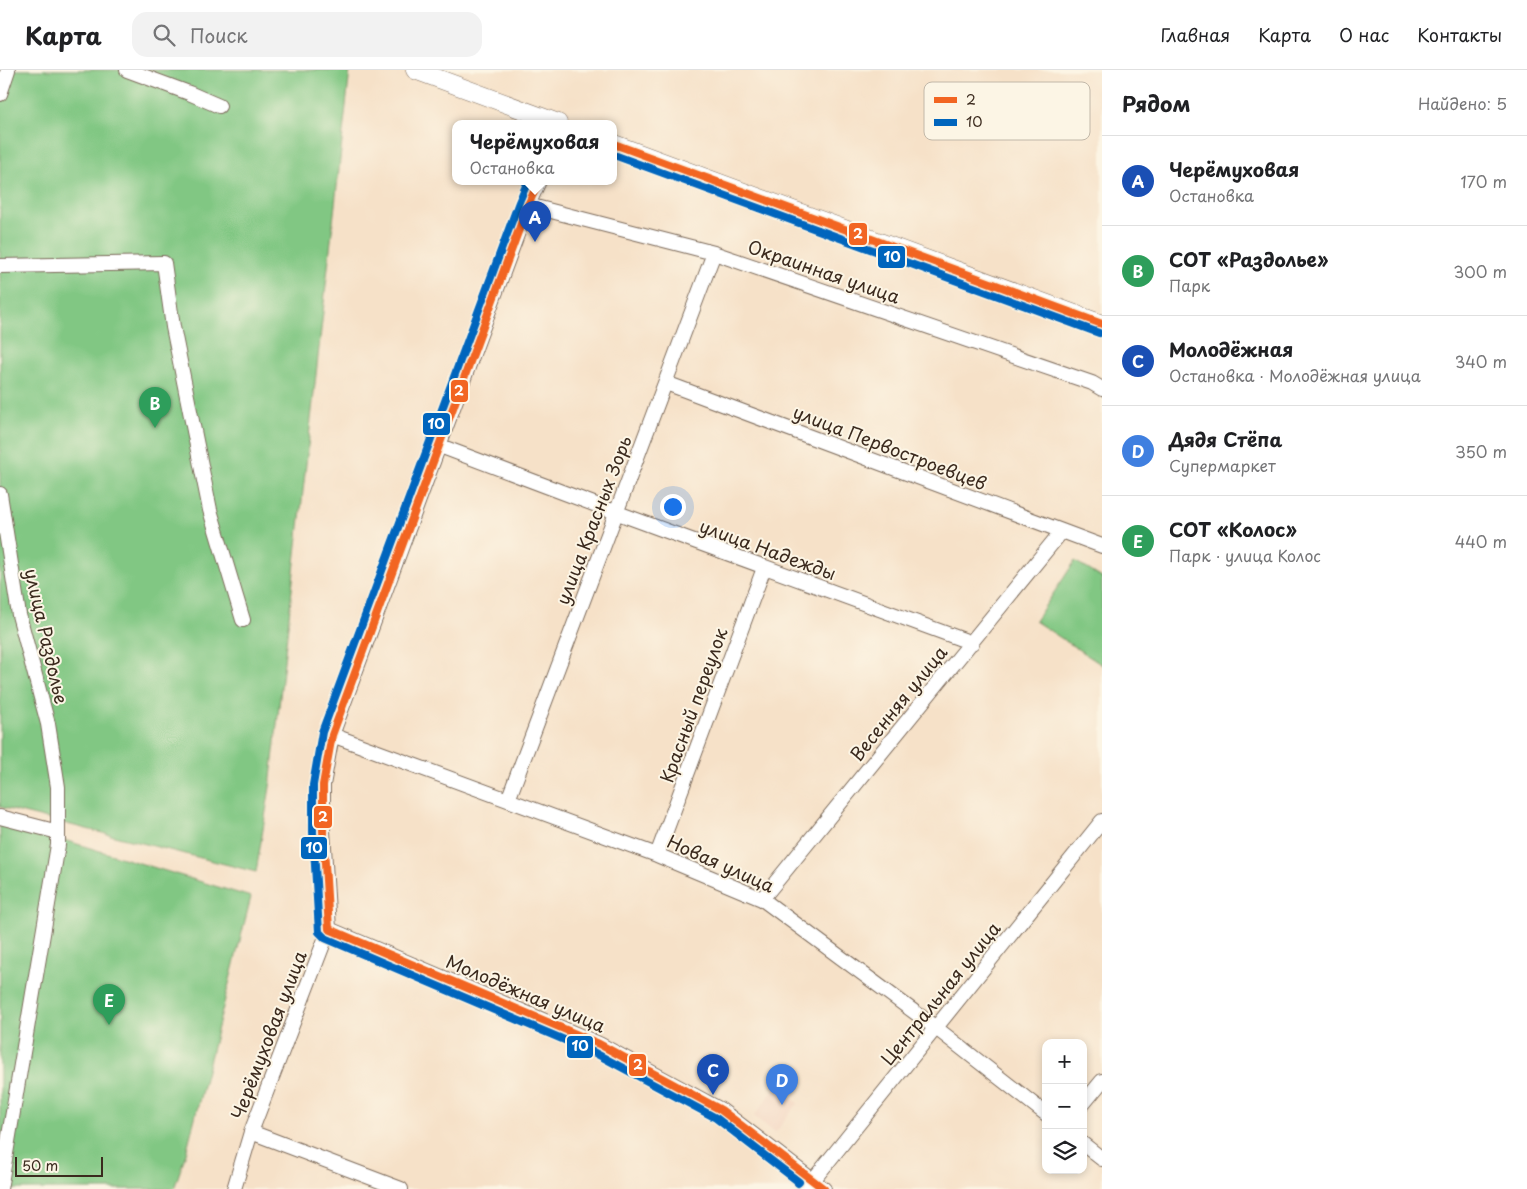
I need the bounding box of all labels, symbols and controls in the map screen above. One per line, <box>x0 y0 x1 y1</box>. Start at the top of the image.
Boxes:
search box <box>132 12 482 57</box>
text: Карта <box>25 17 102 53</box>
icon: search <box>150 21 178 49</box>
text: Поиск <box>190 21 248 49</box>
text: Главная <box>1161 21 1230 48</box>
text: Карта <box>1258 21 1311 48</box>
text: О нас <box>1339 21 1389 48</box>
text: Контакты <box>1417 21 1502 48</box>
legend <box>924 82 1090 140</box>
text: Рядом <box>1122 87 1190 119</box>
text: 2 <box>966 89 976 110</box>
text: Найдено: 5 <box>1418 91 1507 115</box>
text: 10 <box>966 111 983 132</box>
popup <box>452 120 617 185</box>
text: Черёмуховая <box>469 127 600 155</box>
text: Остановка <box>469 155 554 179</box>
text: Черёмуховая <box>1169 155 1299 183</box>
text: A <box>1132 169 1144 193</box>
text: 170 m <box>1461 169 1507 193</box>
text: Остановка <box>1169 183 1254 207</box>
pin: A <box>519 201 551 242</box>
line badge: 2 <box>848 222 868 246</box>
text: 2 <box>853 223 863 244</box>
street label: Окраинная улица <box>744 232 904 310</box>
line badge: 10 <box>877 245 906 269</box>
text: СОТ «Раздолье» <box>1169 245 1328 273</box>
text: 10 <box>883 246 901 267</box>
text: B <box>1133 259 1143 283</box>
text: 300 m <box>1453 259 1507 283</box>
text: Парк <box>1169 273 1210 297</box>
text: Молодёжная <box>1169 335 1293 363</box>
text: C <box>1132 349 1144 373</box>
text: 340 m <box>1455 349 1507 373</box>
text: Остановка · Молодёжная улица <box>1169 363 1421 387</box>
line badge: 2 <box>450 379 469 403</box>
text: 2 <box>454 380 464 401</box>
pin: B <box>139 387 171 428</box>
street label: улица Первостроевцев <box>789 398 991 496</box>
line badge: 10 <box>422 412 451 436</box>
text: 10 <box>427 413 445 434</box>
text: Дядя Стёпа <box>1169 425 1282 453</box>
street label: улица Красных Зорь <box>548 432 638 608</box>
text: D <box>1132 439 1144 463</box>
text: 350 m <box>1455 439 1507 463</box>
text: Супермаркет <box>1169 453 1276 477</box>
your location <box>660 494 686 520</box>
street label: улица Надежды <box>696 512 840 586</box>
text: СОТ «Колос» <box>1169 515 1297 543</box>
text: E <box>1133 529 1143 553</box>
text: 440 m <box>1455 529 1507 553</box>
text: Парк · улица Колос <box>1169 543 1321 567</box>
street label: улица Раздолье <box>18 566 76 706</box>
street label: Красный переулок <box>652 624 734 786</box>
street label: Весенняя улица <box>843 639 953 766</box>
line badge: 2 <box>313 805 333 829</box>
text: 2 <box>318 806 328 827</box>
street label: Новая улица <box>663 827 779 899</box>
line badge: 10 <box>300 836 328 860</box>
text: 10 <box>305 837 323 858</box>
street label: Центральная улица <box>874 915 1007 1070</box>
street label: Черёмуховая улица <box>223 946 313 1123</box>
street label: Молодёжная улица <box>442 947 610 1039</box>
pin: E <box>93 984 125 1025</box>
line badge: 10 <box>566 1035 594 1059</box>
text: 10 <box>571 1035 589 1056</box>
map controls <box>1042 1039 1087 1174</box>
button: + <box>1042 1039 1087 1084</box>
line badge: 2 <box>628 1053 647 1077</box>
text: 2 <box>633 1054 643 1075</box>
pin: C <box>697 1054 729 1095</box>
pin: D <box>766 1064 798 1105</box>
button: − <box>1042 1084 1087 1129</box>
button: layers <box>1042 1129 1087 1174</box>
scale bar <box>15 1154 102 1177</box>
text: 50 m <box>22 1155 58 1176</box>

